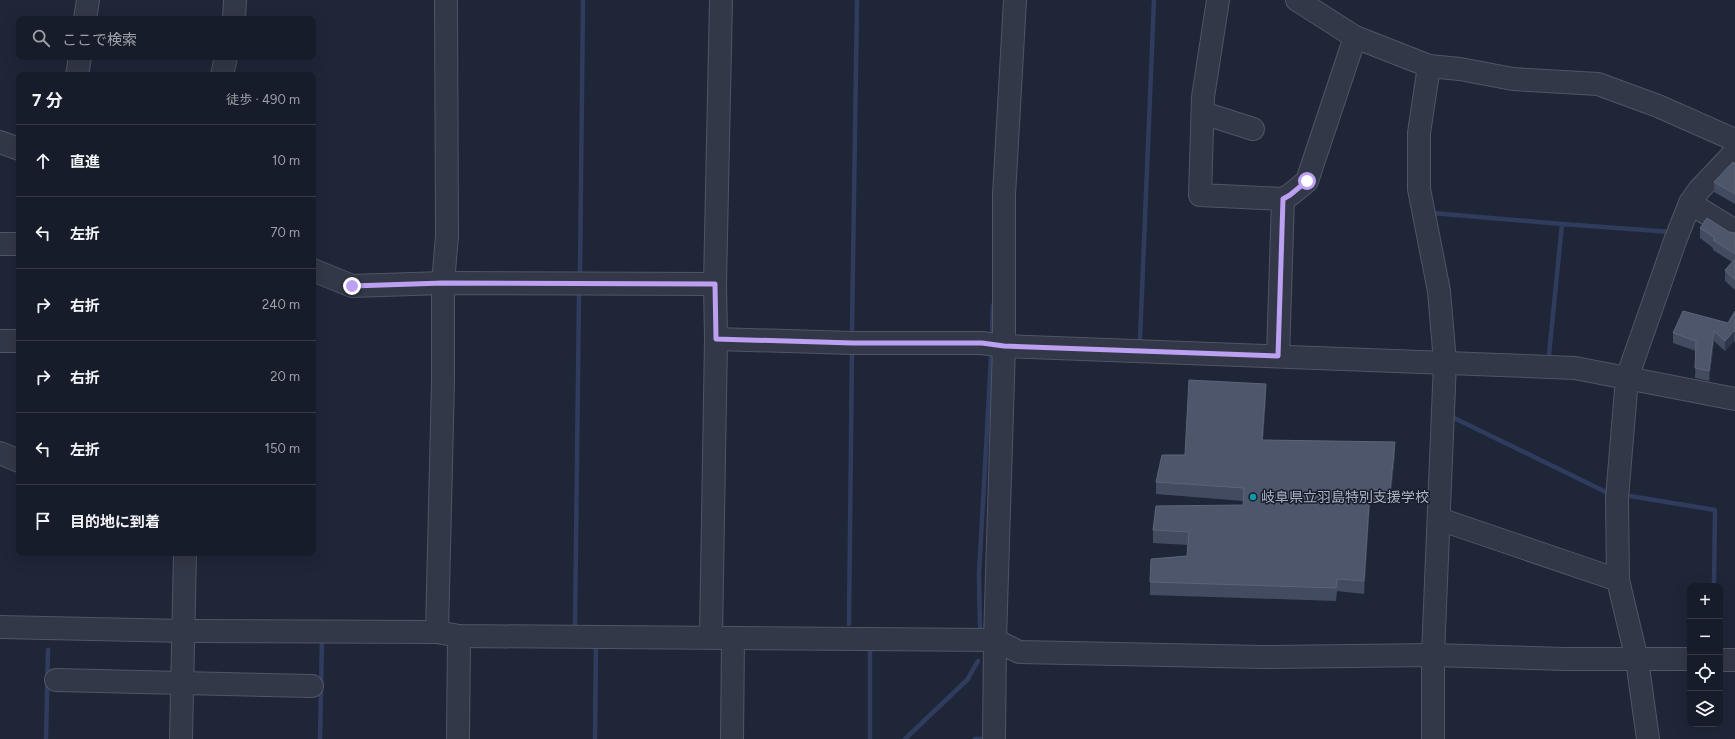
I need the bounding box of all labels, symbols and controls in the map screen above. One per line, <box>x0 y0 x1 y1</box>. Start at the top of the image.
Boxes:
search box <box>16 16 316 60</box>
icon: search <box>30 27 52 49</box>
text: ここで検索 <box>62 31 137 49</box>
text: 7 分 <box>32 90 63 110</box>
text: 徒歩 · 490 m <box>226 92 300 107</box>
icon: ahead <box>32 150 54 172</box>
text: 直進 <box>70 153 100 171</box>
text: 10 m <box>272 153 300 168</box>
route start <box>1298 172 1316 190</box>
icon: left <box>32 222 54 244</box>
text: 左折 <box>70 225 100 243</box>
text: 70 m <box>270 225 300 240</box>
route end <box>343 277 361 295</box>
icon: right <box>32 294 54 316</box>
text: 右折 <box>70 297 100 315</box>
text: 240 m <box>262 297 300 312</box>
icon: right <box>32 366 54 388</box>
text: 右折 <box>70 369 100 387</box>
text: 20 m <box>270 369 300 384</box>
icon: left <box>32 438 54 460</box>
text: 左折 <box>70 441 100 459</box>
text: 150 m <box>265 441 300 456</box>
place label: 岐阜県立羽島特別支援学校 <box>1261 489 1429 506</box>
marker: 岐阜県立羽島特別支援学校 <box>1248 492 1258 502</box>
icon: arrive <box>32 510 54 532</box>
text: 目的地に到着 <box>70 513 160 531</box>
map controls <box>1687 583 1723 727</box>
button: + <box>1687 583 1723 619</box>
button: − <box>1687 619 1723 655</box>
button: locate <box>1687 655 1723 691</box>
button: layers <box>1687 691 1723 727</box>

